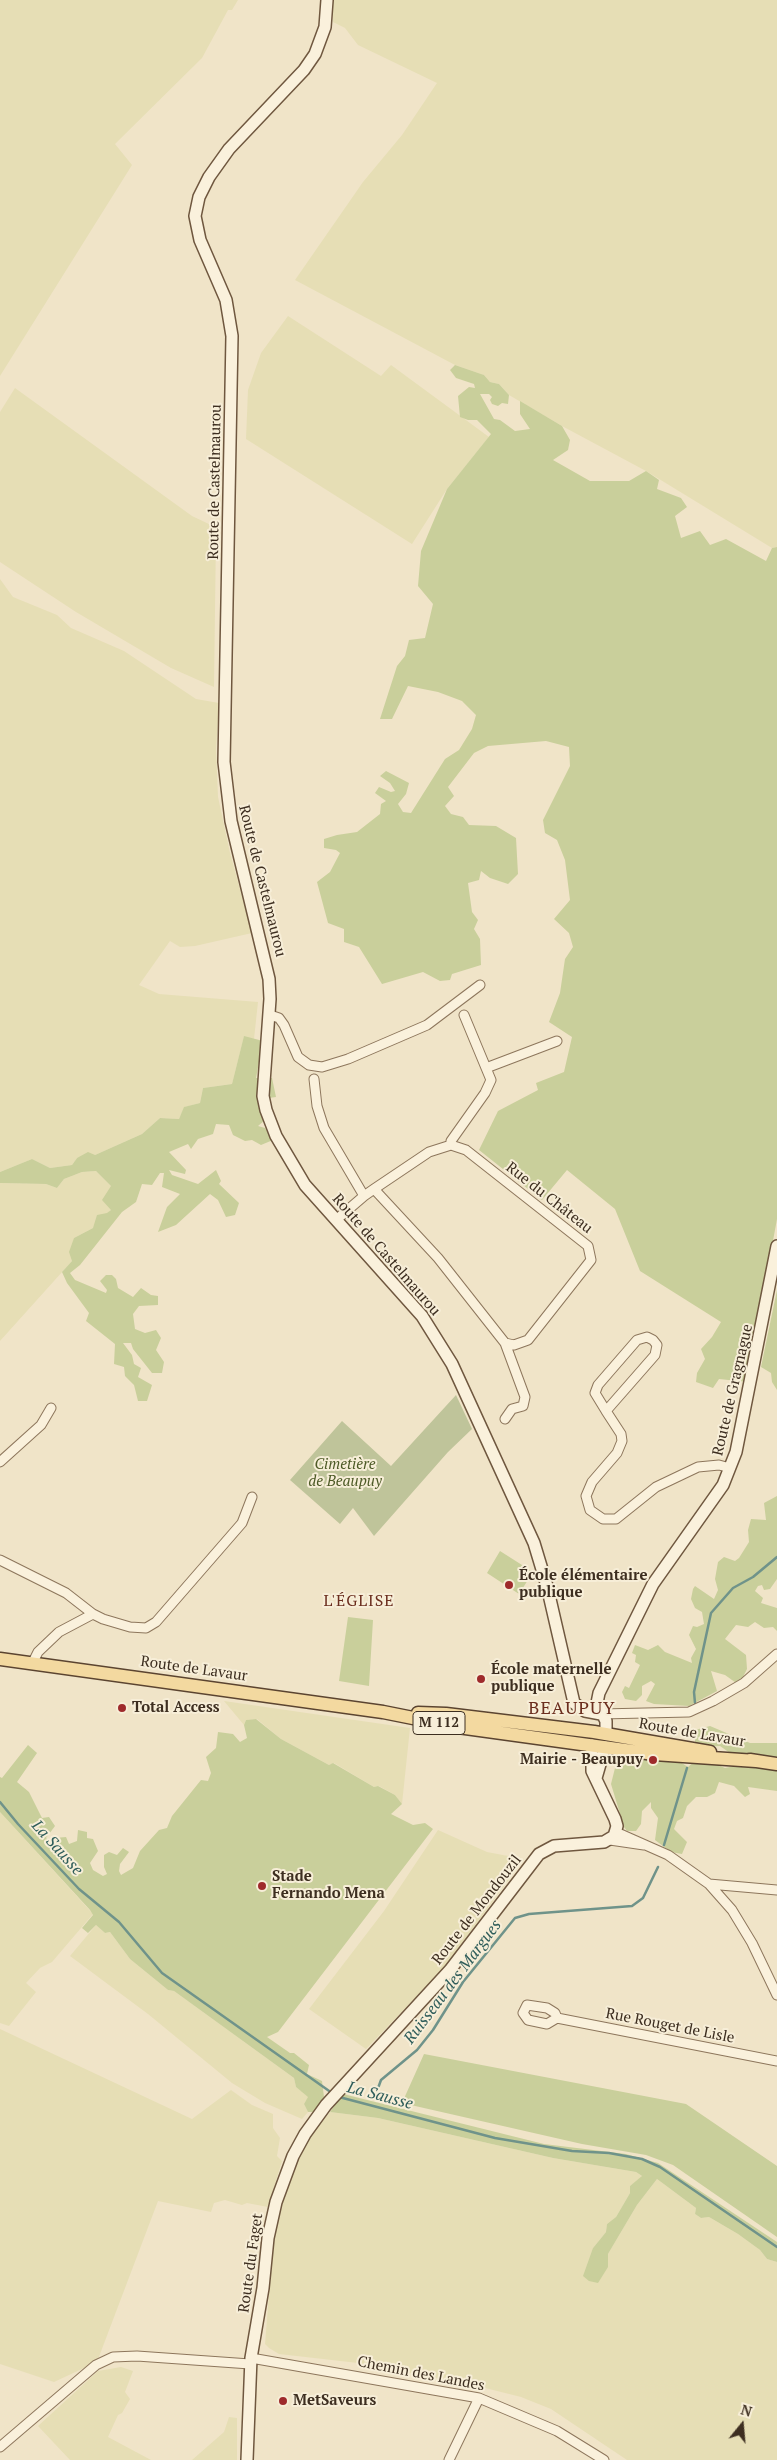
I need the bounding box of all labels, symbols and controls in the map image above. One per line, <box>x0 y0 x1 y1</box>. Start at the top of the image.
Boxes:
street label: Route de Castelmaurou <box>205 404 225 560</box>
street label: Route de Castelmaurou <box>234 803 290 959</box>
street label: Rue du Château <box>502 1159 596 1237</box>
street label: Route de Castelmaurou <box>328 1190 444 1320</box>
street label: Route de Gragnague <box>709 1322 757 1458</box>
park label: Cimetière de Beaupuy <box>308 1456 382 1491</box>
place label: École élémentaire publique <box>519 1567 648 1602</box>
marker: École élémentaire publique <box>503 1579 515 1591</box>
district label: L'ÉGLISE <box>322 1591 396 1611</box>
street label: Route de Lavaur <box>139 1653 249 1685</box>
place label: École maternelle publique <box>491 1661 612 1696</box>
marker: École maternelle publique <box>475 1673 487 1685</box>
district label: BEAUPUY <box>527 1698 617 1720</box>
place label: Total Access <box>132 1699 219 1717</box>
marker: Total Access <box>116 1702 128 1714</box>
road number: M 112 <box>413 1712 465 1735</box>
street label: Route de Lavaur <box>637 1715 747 1751</box>
place label: Mairie - Beaupuy <box>520 1751 643 1769</box>
marker: Mairie - Beaupuy <box>647 1754 659 1766</box>
water label: La Sausse <box>27 1817 87 1879</box>
street label: Route de Mondouzil <box>429 1852 525 1968</box>
place label: Stade Fernando Mena <box>272 1868 385 1903</box>
marker: Stade Fernando Mena <box>256 1880 268 1892</box>
water label: Ruisseau des Margues <box>400 1916 506 2048</box>
street label: Rue Rouget de Lisle <box>604 2005 736 2047</box>
water label: La Sausse <box>345 2078 415 2114</box>
street label: Route du Faget <box>235 2212 267 2314</box>
street label: Chemin des Landes <box>356 2353 486 2395</box>
place label: MetSaveurs <box>293 2392 376 2410</box>
marker: MetSaveurs <box>277 2395 289 2407</box>
north arrow <box>717 2400 767 2450</box>
text: N <box>739 2400 754 2421</box>

